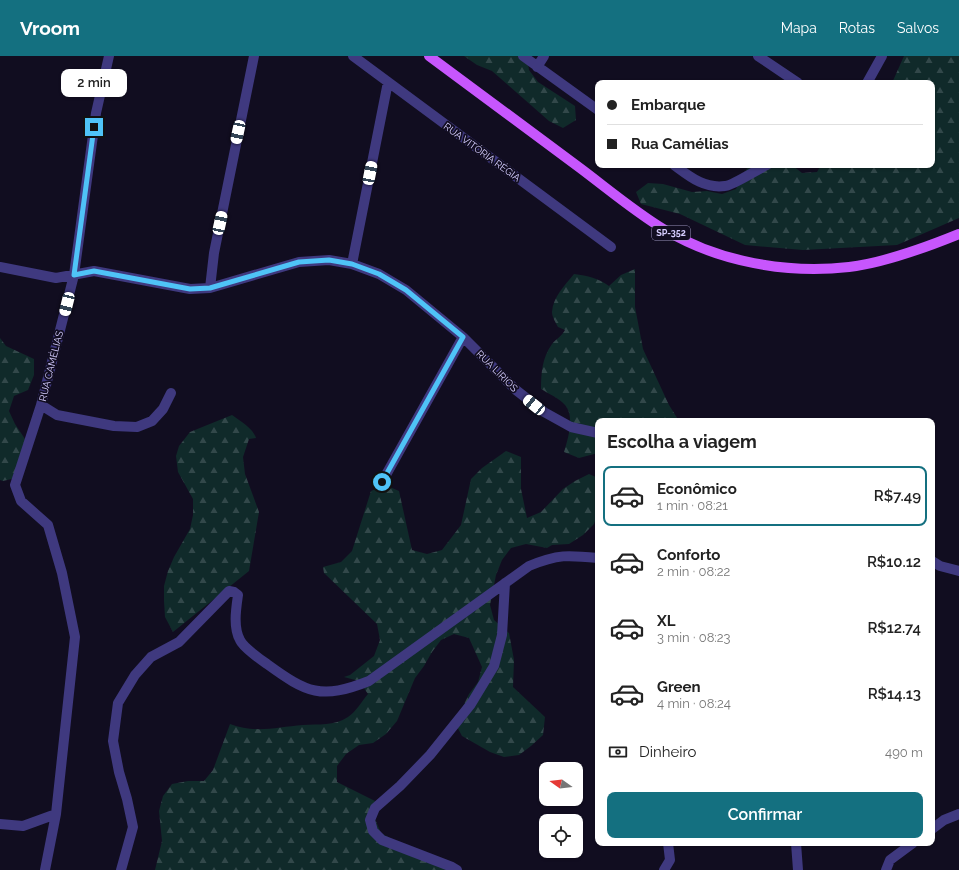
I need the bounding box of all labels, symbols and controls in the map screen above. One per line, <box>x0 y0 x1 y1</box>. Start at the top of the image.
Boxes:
text: Vroom <box>20 17 80 39</box>
text: Mapa <box>781 20 817 36</box>
text: Rotas <box>839 20 875 36</box>
text: Salvos <box>897 20 939 36</box>
callout: 2 min <box>61 69 127 97</box>
text: 2 min <box>77 75 111 90</box>
text: Embarque <box>631 96 706 114</box>
route end <box>85 118 103 136</box>
car <box>230 119 246 145</box>
street label: RUA VITÓRIA RÉGIA <box>442 121 523 184</box>
text: Rua Camélias <box>631 135 729 153</box>
car <box>362 160 378 186</box>
car <box>212 210 228 236</box>
road number: SP-352 <box>652 226 690 240</box>
car <box>58 291 76 317</box>
street label: RUA CAMÉLIAS <box>37 330 65 402</box>
street label: RUA LIRIOS <box>474 348 520 394</box>
car <box>521 393 547 417</box>
text: Escolha a viagem <box>607 431 757 452</box>
route start <box>373 473 391 491</box>
icon: car <box>609 478 645 514</box>
text: Econômico <box>657 480 737 498</box>
text: R$7.49 <box>874 487 921 505</box>
text: 1 min · 08:21 <box>657 498 728 513</box>
icon: car <box>609 544 645 580</box>
text: Conforto <box>657 546 720 564</box>
text: R$10.12 <box>867 553 921 571</box>
text: 2 min · 08:22 <box>657 564 730 579</box>
icon: car <box>609 610 645 646</box>
text: XL <box>657 612 675 630</box>
text: R$12.74 <box>867 619 921 637</box>
text: 3 min · 08:23 <box>657 630 731 645</box>
icon: car <box>609 676 645 712</box>
text: Green <box>657 678 701 696</box>
text: R$14.13 <box>868 685 921 703</box>
text: 4 min · 08:24 <box>657 696 731 711</box>
icon: cash <box>607 741 629 763</box>
text: Dinheiro <box>639 743 697 761</box>
text: 490 m <box>885 745 923 760</box>
north arrow <box>539 762 583 806</box>
map controls <box>539 762 583 858</box>
button: Confirmar <box>607 792 923 838</box>
button: locate <box>539 814 583 858</box>

